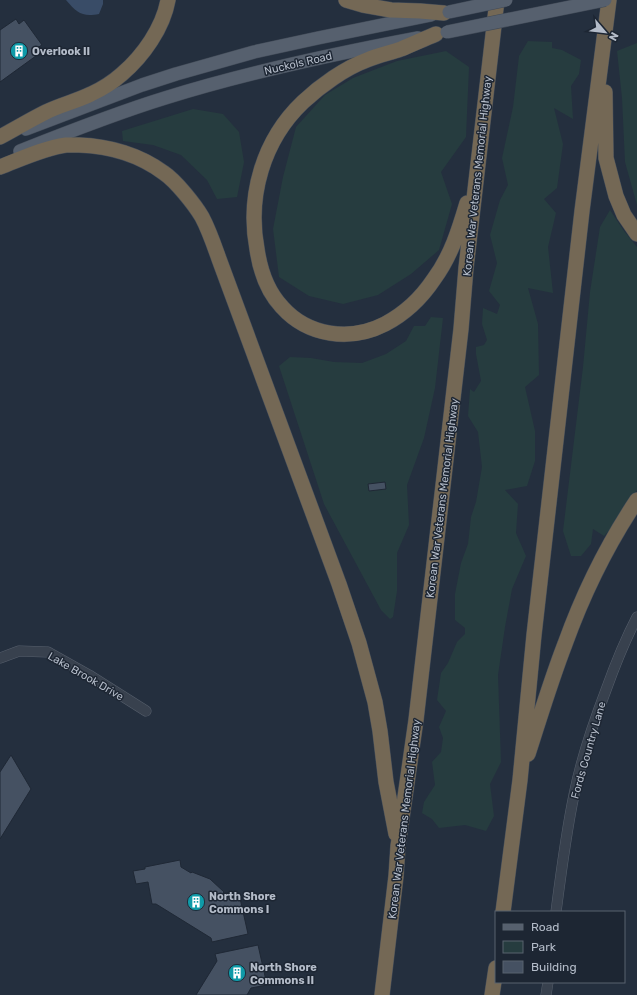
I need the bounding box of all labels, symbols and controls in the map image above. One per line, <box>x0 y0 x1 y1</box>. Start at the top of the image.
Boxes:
north arrow <box>585 12 625 52</box>
text: N <box>606 30 621 43</box>
building icon: Overlook II <box>9 41 29 61</box>
place label: Overlook II <box>32 45 90 58</box>
street label: Nuckols Road <box>263 49 333 78</box>
street label: Korean War Veterans Memorial Highway <box>461 75 494 277</box>
street label: Korean War Veterans Memorial Highway <box>424 397 461 599</box>
street label: Lake Brook Drive <box>46 649 126 703</box>
street label: Fords Country Lane <box>568 700 609 800</box>
street label: Korean War Veterans Memorial Highway <box>386 718 423 920</box>
place label: North Shore Commons I <box>209 890 276 916</box>
building icon: North Shore Commons I <box>186 892 206 912</box>
legend <box>495 911 625 983</box>
text: Road <box>531 920 559 934</box>
text: Park <box>531 940 557 954</box>
text: Building <box>531 960 577 974</box>
place label: North Shore Commons II <box>250 961 317 987</box>
building icon: North Shore Commons II <box>227 963 247 983</box>

